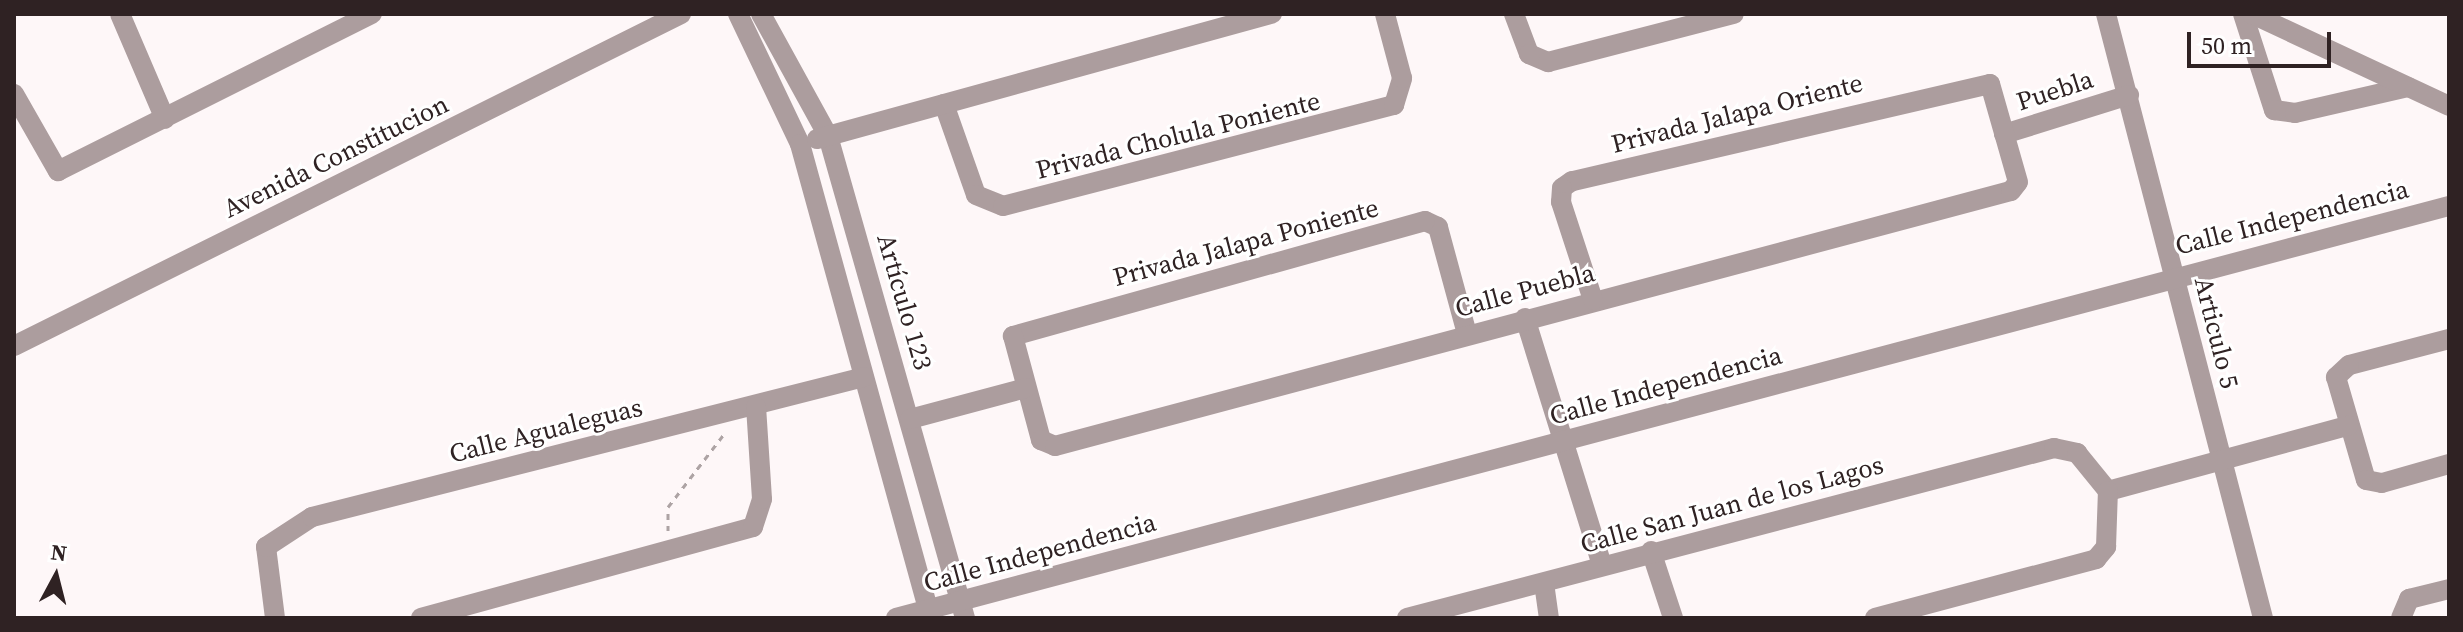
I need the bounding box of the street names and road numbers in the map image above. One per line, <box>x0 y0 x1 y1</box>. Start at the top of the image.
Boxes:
street label: Puebla <box>2013 64 2097 118</box>
street label: Privada Jalapa Oriente <box>1608 68 1866 160</box>
street label: Privada Cholula Poniente <box>1033 86 1323 186</box>
street label: Avenida Constitucion <box>218 89 454 225</box>
street label: Calle Independencia <box>2172 174 2412 262</box>
street label: Privada Jalapa Poniente <box>1110 193 1382 293</box>
street label: Artículo 123 <box>870 230 938 374</box>
street label: Calle Puebla <box>1452 257 1598 325</box>
street label: Articulo 5 <box>2187 274 2245 392</box>
street label: Calle Independencia <box>1546 340 1786 432</box>
street label: Calle Agualeguas <box>446 392 646 470</box>
street label: Calle San Juan de los Lagos <box>1577 450 1887 560</box>
street label: Calle Independencia <box>920 507 1160 599</box>

